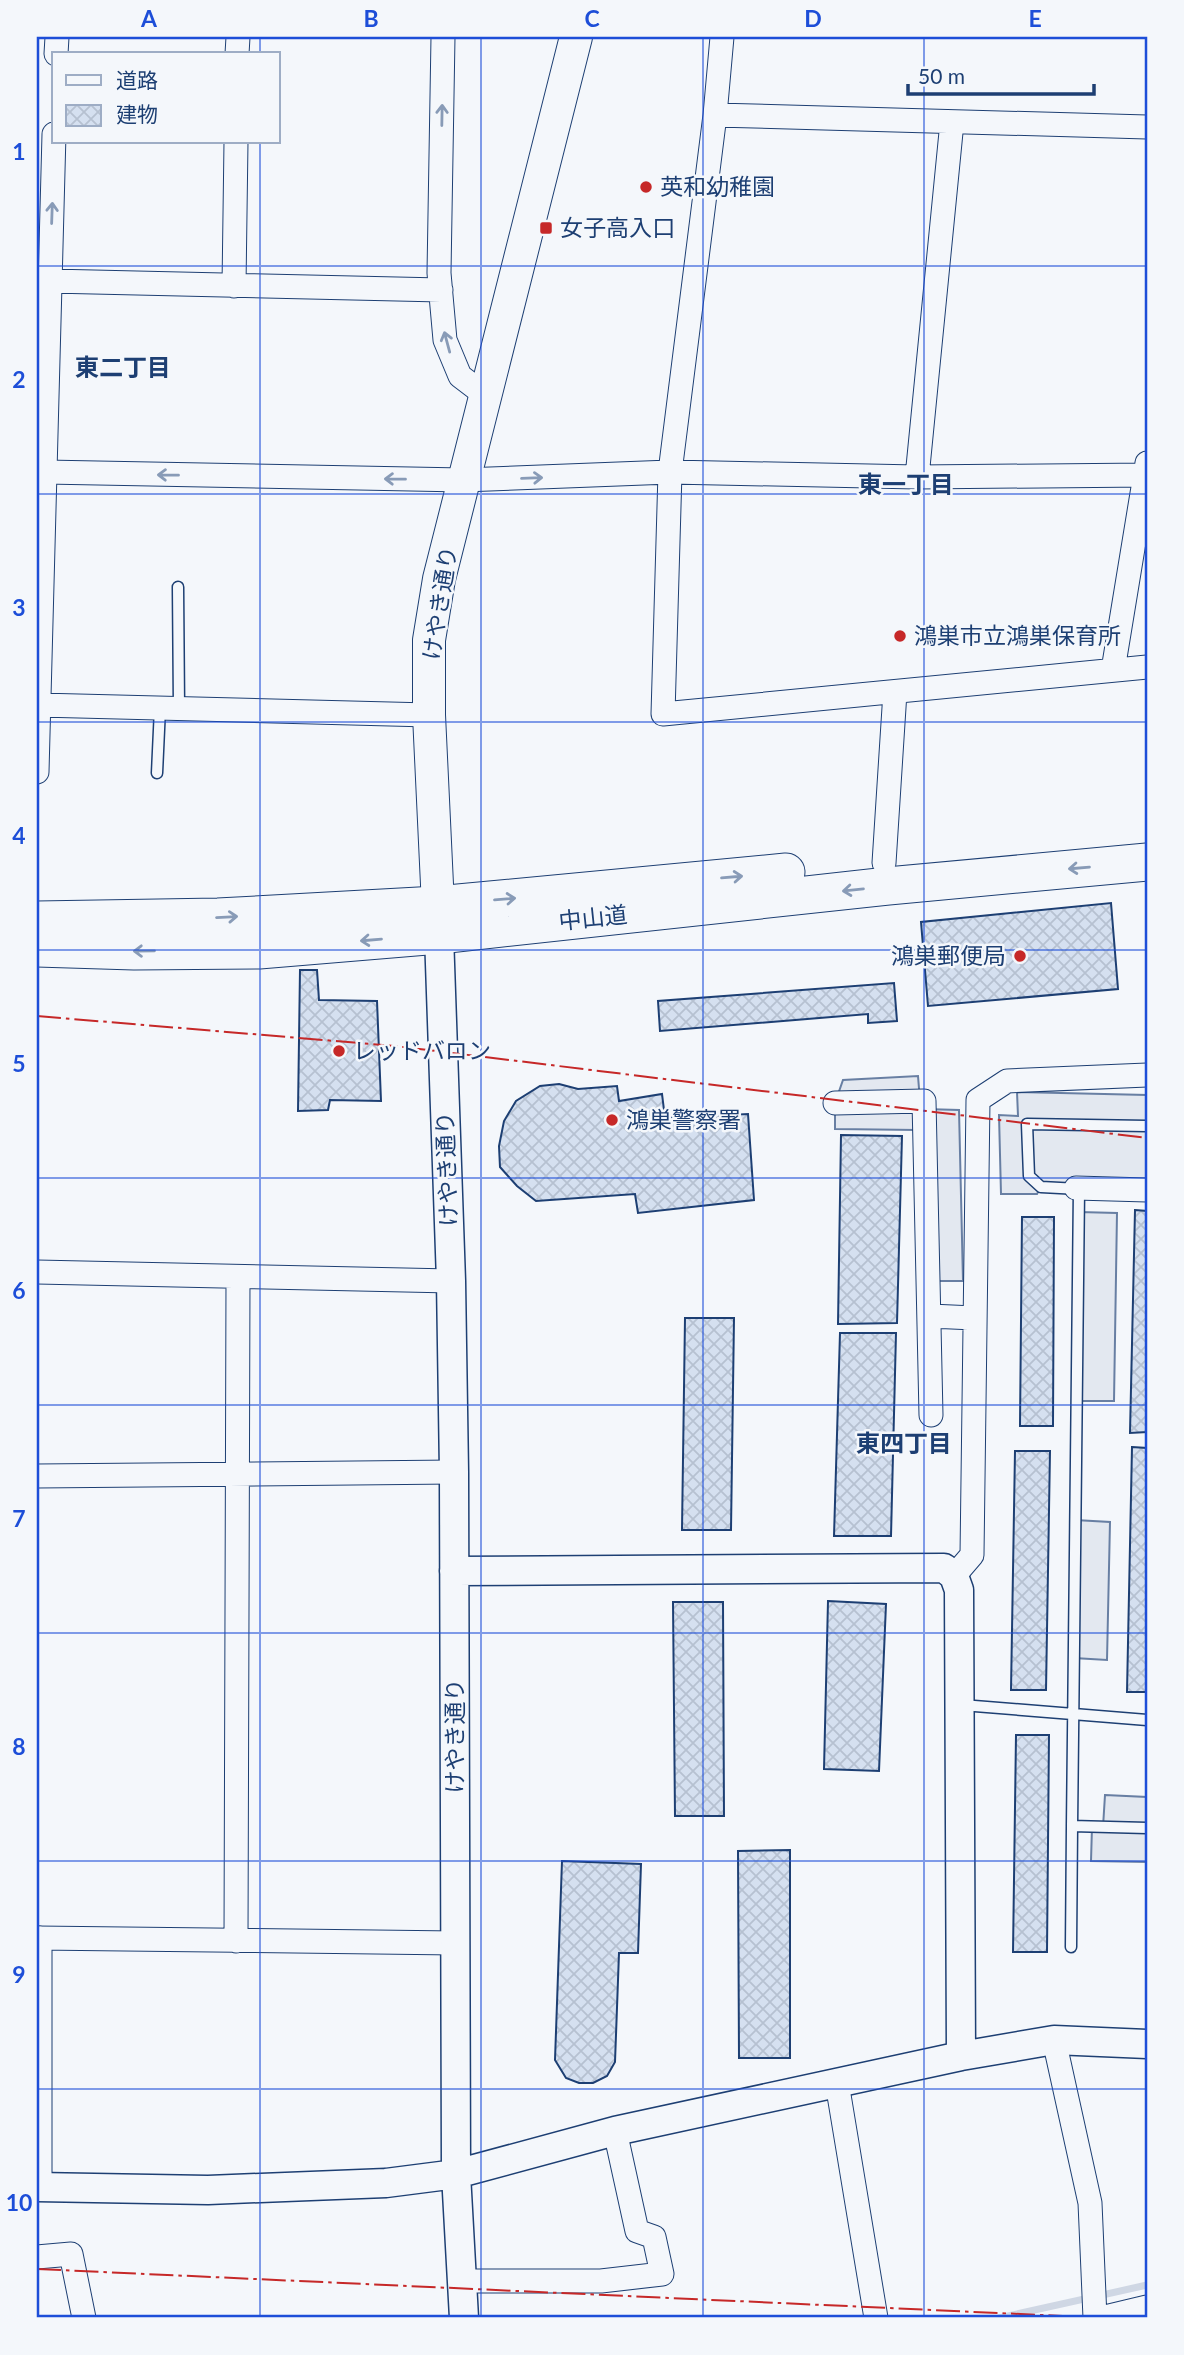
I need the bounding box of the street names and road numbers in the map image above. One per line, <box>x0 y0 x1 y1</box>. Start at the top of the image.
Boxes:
street label: けやき通り <box>416 544 462 662</box>
street label: 中山道 <box>557 899 629 935</box>
street label: けやき通り <box>430 1111 462 1227</box>
street label: けやき通り <box>440 1679 468 1794</box>

